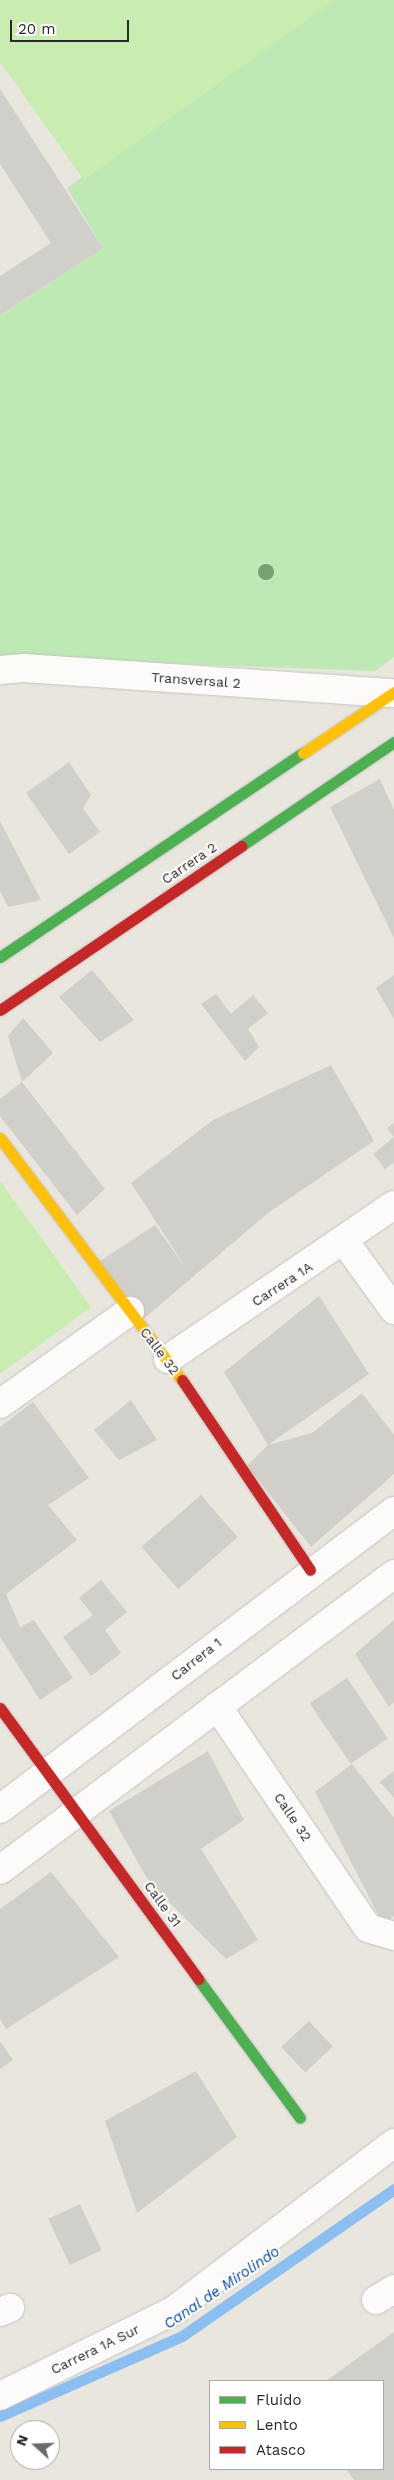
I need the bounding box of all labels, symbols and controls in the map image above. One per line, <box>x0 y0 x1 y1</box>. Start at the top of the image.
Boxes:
scale bar <box>12 10 131 42</box>
text: 20 m <box>18 20 56 38</box>
street label: Transversal 2 <box>150 668 242 692</box>
street label: Carrera 2 <box>158 838 220 888</box>
street label: Carrera 1A <box>248 1258 316 1310</box>
street label: Calle 32 <box>137 1324 183 1378</box>
street label: Carrera 1 <box>167 1634 225 1684</box>
street label: Calle 32 <box>271 1789 315 1845</box>
street label: Calle 31 <box>141 1878 185 1930</box>
water label: Canal de Mirolindo <box>160 2242 284 2334</box>
street label: Carrera 1A Sur <box>47 2320 143 2378</box>
legend <box>209 2380 384 2470</box>
text: Fluido <box>256 2391 301 2409</box>
text: Lento <box>256 2416 298 2434</box>
north arrow <box>10 2420 60 2470</box>
text: N <box>13 2433 31 2448</box>
text: Atasco <box>256 2441 305 2459</box>

